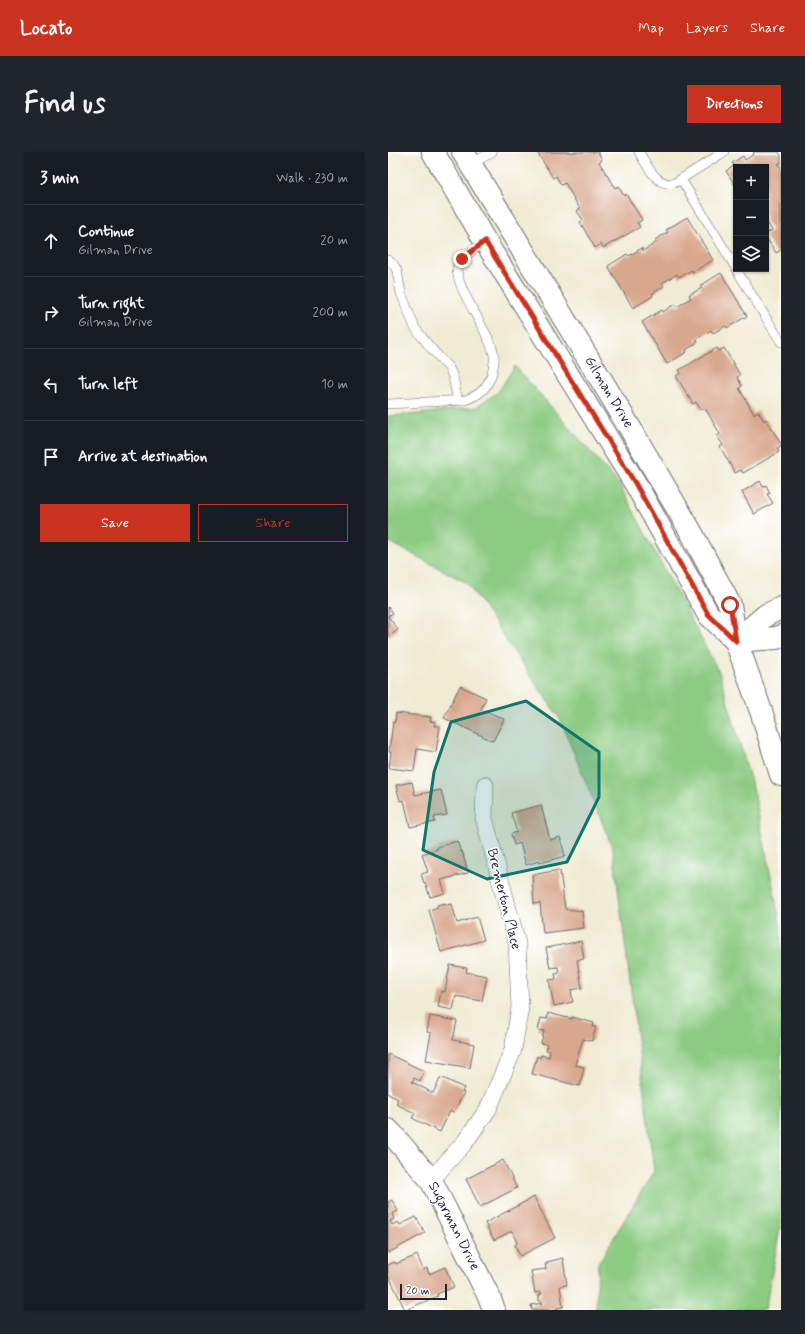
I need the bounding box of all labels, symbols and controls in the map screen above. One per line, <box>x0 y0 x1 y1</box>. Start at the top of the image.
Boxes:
text: Locato <box>20 16 72 41</box>
text: Map <box>638 19 664 37</box>
text: Layers <box>686 19 728 37</box>
text: Share <box>750 19 785 37</box>
button: Directions <box>687 85 781 123</box>
text: Find us <box>24 86 105 123</box>
map controls <box>733 164 769 272</box>
button: + <box>733 164 769 200</box>
text: 3 min <box>40 167 79 189</box>
text: Walk · 230 m <box>276 170 348 187</box>
button: − <box>733 200 769 236</box>
text: Continue <box>78 222 134 242</box>
icon: ahead <box>40 230 62 252</box>
text: 20 m <box>320 232 348 249</box>
button: layers <box>733 236 769 272</box>
text: Gilman Drive <box>78 242 153 259</box>
route end <box>453 250 471 268</box>
text: Turn right <box>78 294 145 314</box>
icon: right <box>40 302 62 324</box>
text: 200 m <box>313 304 348 321</box>
text: Gilman Drive <box>78 314 153 331</box>
street label: Gilman Drive <box>581 353 637 431</box>
icon: left <box>40 374 62 396</box>
text: Turn left <box>78 375 138 395</box>
text: 10 m <box>321 376 348 393</box>
icon: arrive <box>40 446 62 468</box>
text: Arrive at destination <box>78 447 207 467</box>
button: Save <box>40 504 190 542</box>
button: Share <box>198 504 348 542</box>
route start <box>721 596 739 614</box>
street label: Bremerton Place <box>483 847 525 951</box>
street label: Sugarman Drive <box>422 1179 484 1274</box>
scale bar <box>400 1282 447 1301</box>
text: 20 m <box>406 1284 429 1298</box>

